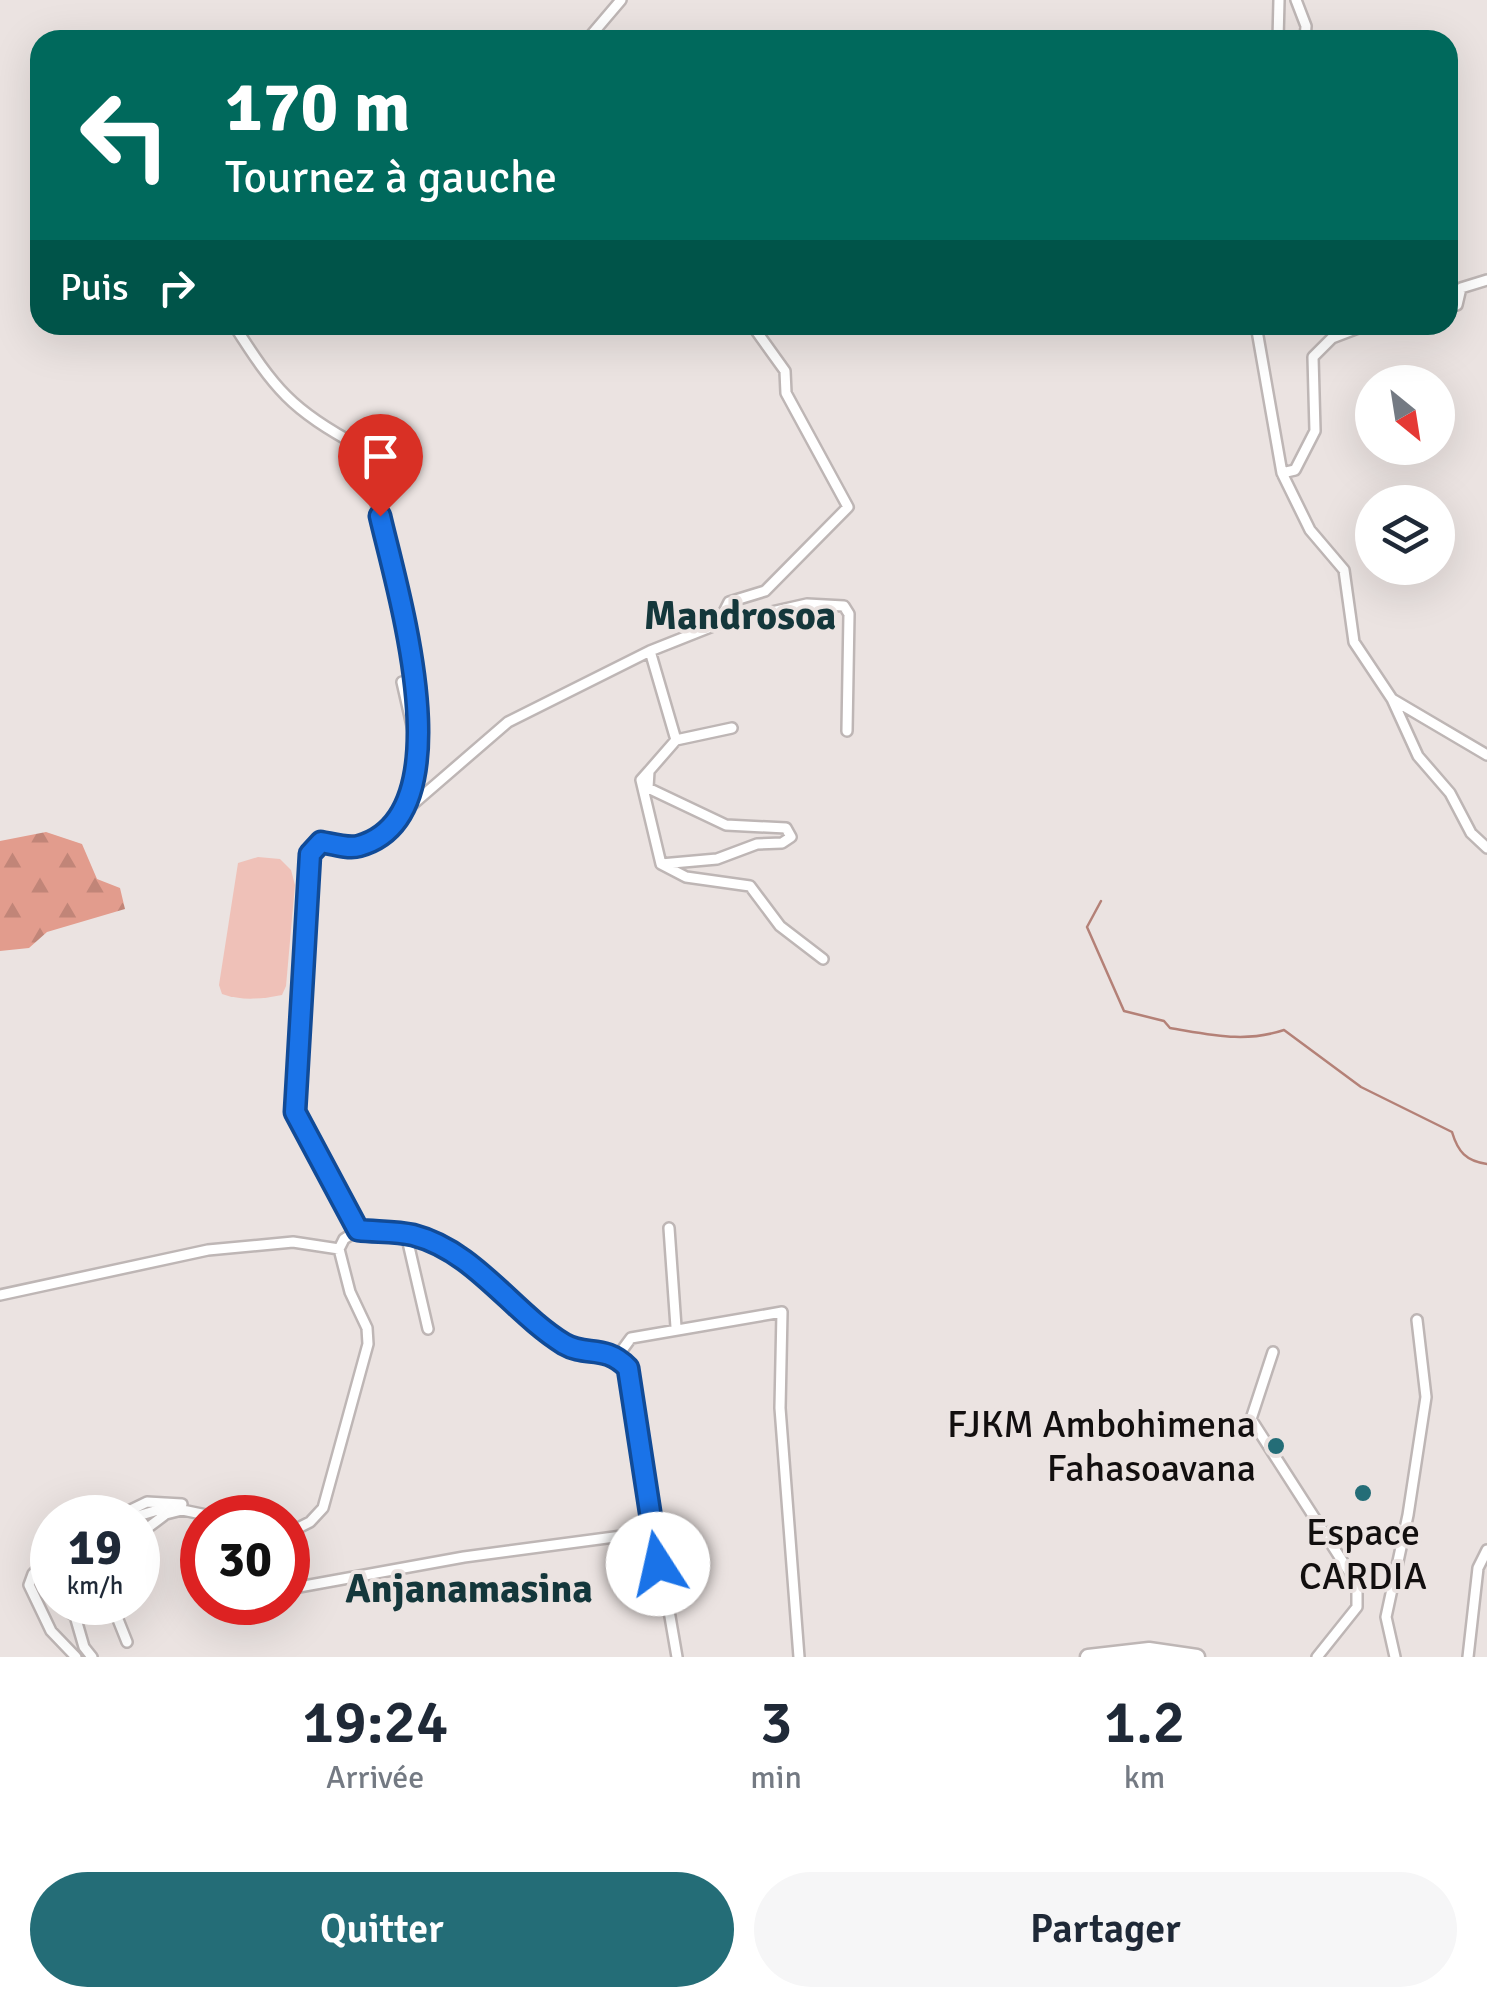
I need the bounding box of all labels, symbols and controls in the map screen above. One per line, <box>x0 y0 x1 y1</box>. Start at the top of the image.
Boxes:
text: 170 m <box>225 64 410 150</box>
icon: left <box>60 70 190 200</box>
text: Tournez à gauche <box>225 150 557 205</box>
icon: right <box>149 260 204 315</box>
text: Puis <box>60 264 129 311</box>
north arrow <box>1355 365 1455 465</box>
map controls <box>1355 365 1455 585</box>
pin <box>338 414 423 517</box>
icon: arrive <box>353 429 408 484</box>
button: layers <box>1355 485 1455 585</box>
district label: Mandrosoa <box>644 591 836 641</box>
place label: FJKM Ambohimena Fahasoavana <box>947 1401 1256 1492</box>
marker: FJKM Ambohimena Fahasoavana <box>1265 1435 1287 1457</box>
marker: Espace CARDIA <box>1352 1482 1374 1504</box>
speed limit sign: 30 <box>180 1495 310 1625</box>
place label: Espace CARDIA <box>1299 1509 1427 1600</box>
position arrow <box>606 1512 710 1616</box>
text: 19 <box>68 1517 122 1579</box>
district label: Anjanamasina <box>345 1564 593 1614</box>
text: km/h <box>67 1570 123 1601</box>
text: 19:24 <box>302 1686 448 1760</box>
text: 3 <box>760 1686 792 1760</box>
text: 1.2 <box>1104 1686 1185 1760</box>
text: Arrivée <box>326 1758 424 1797</box>
text: min <box>750 1758 802 1797</box>
text: km <box>1124 1758 1165 1797</box>
button: Quitter <box>30 1872 734 1987</box>
button: Partager <box>754 1872 1457 1987</box>

